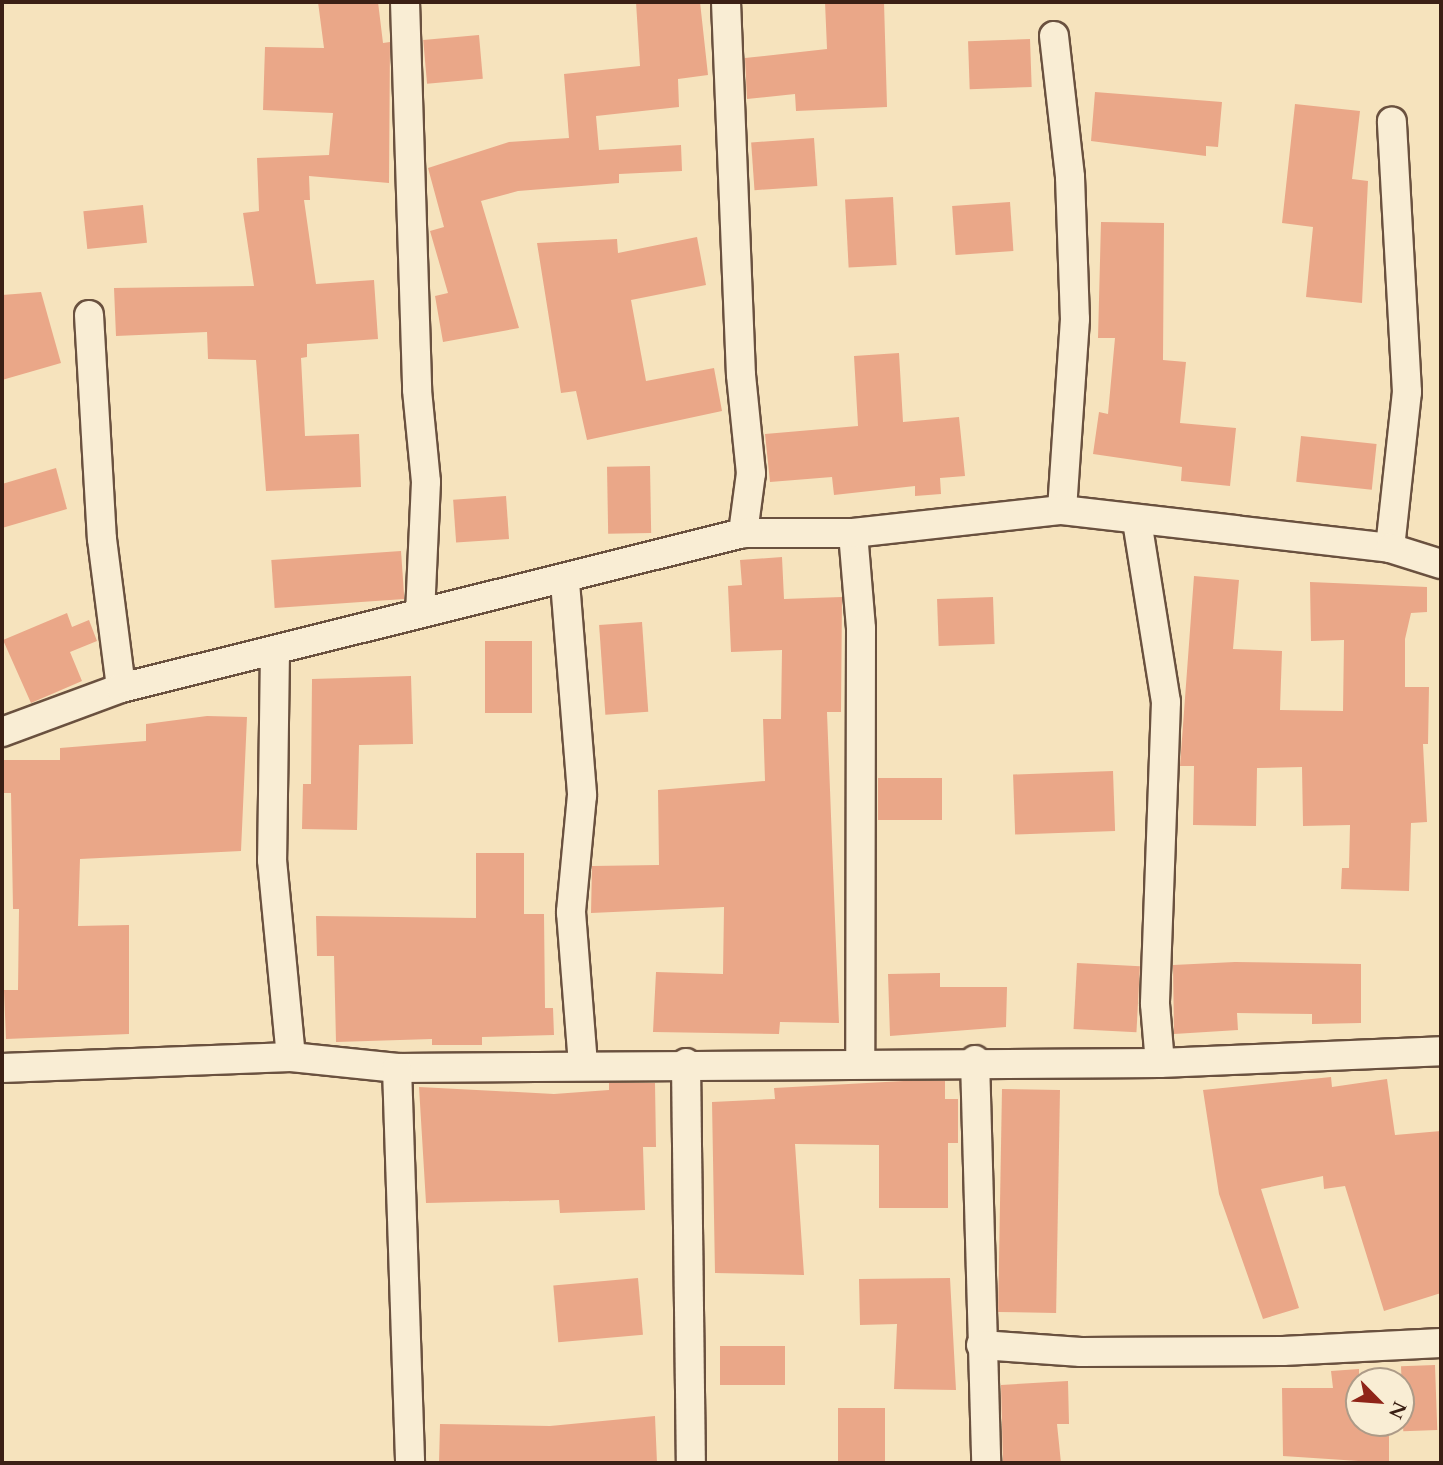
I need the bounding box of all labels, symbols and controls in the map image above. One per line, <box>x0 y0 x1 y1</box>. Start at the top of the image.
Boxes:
north arrow <box>1345 1367 1415 1437</box>
text: N <box>1382 1397 1412 1423</box>

